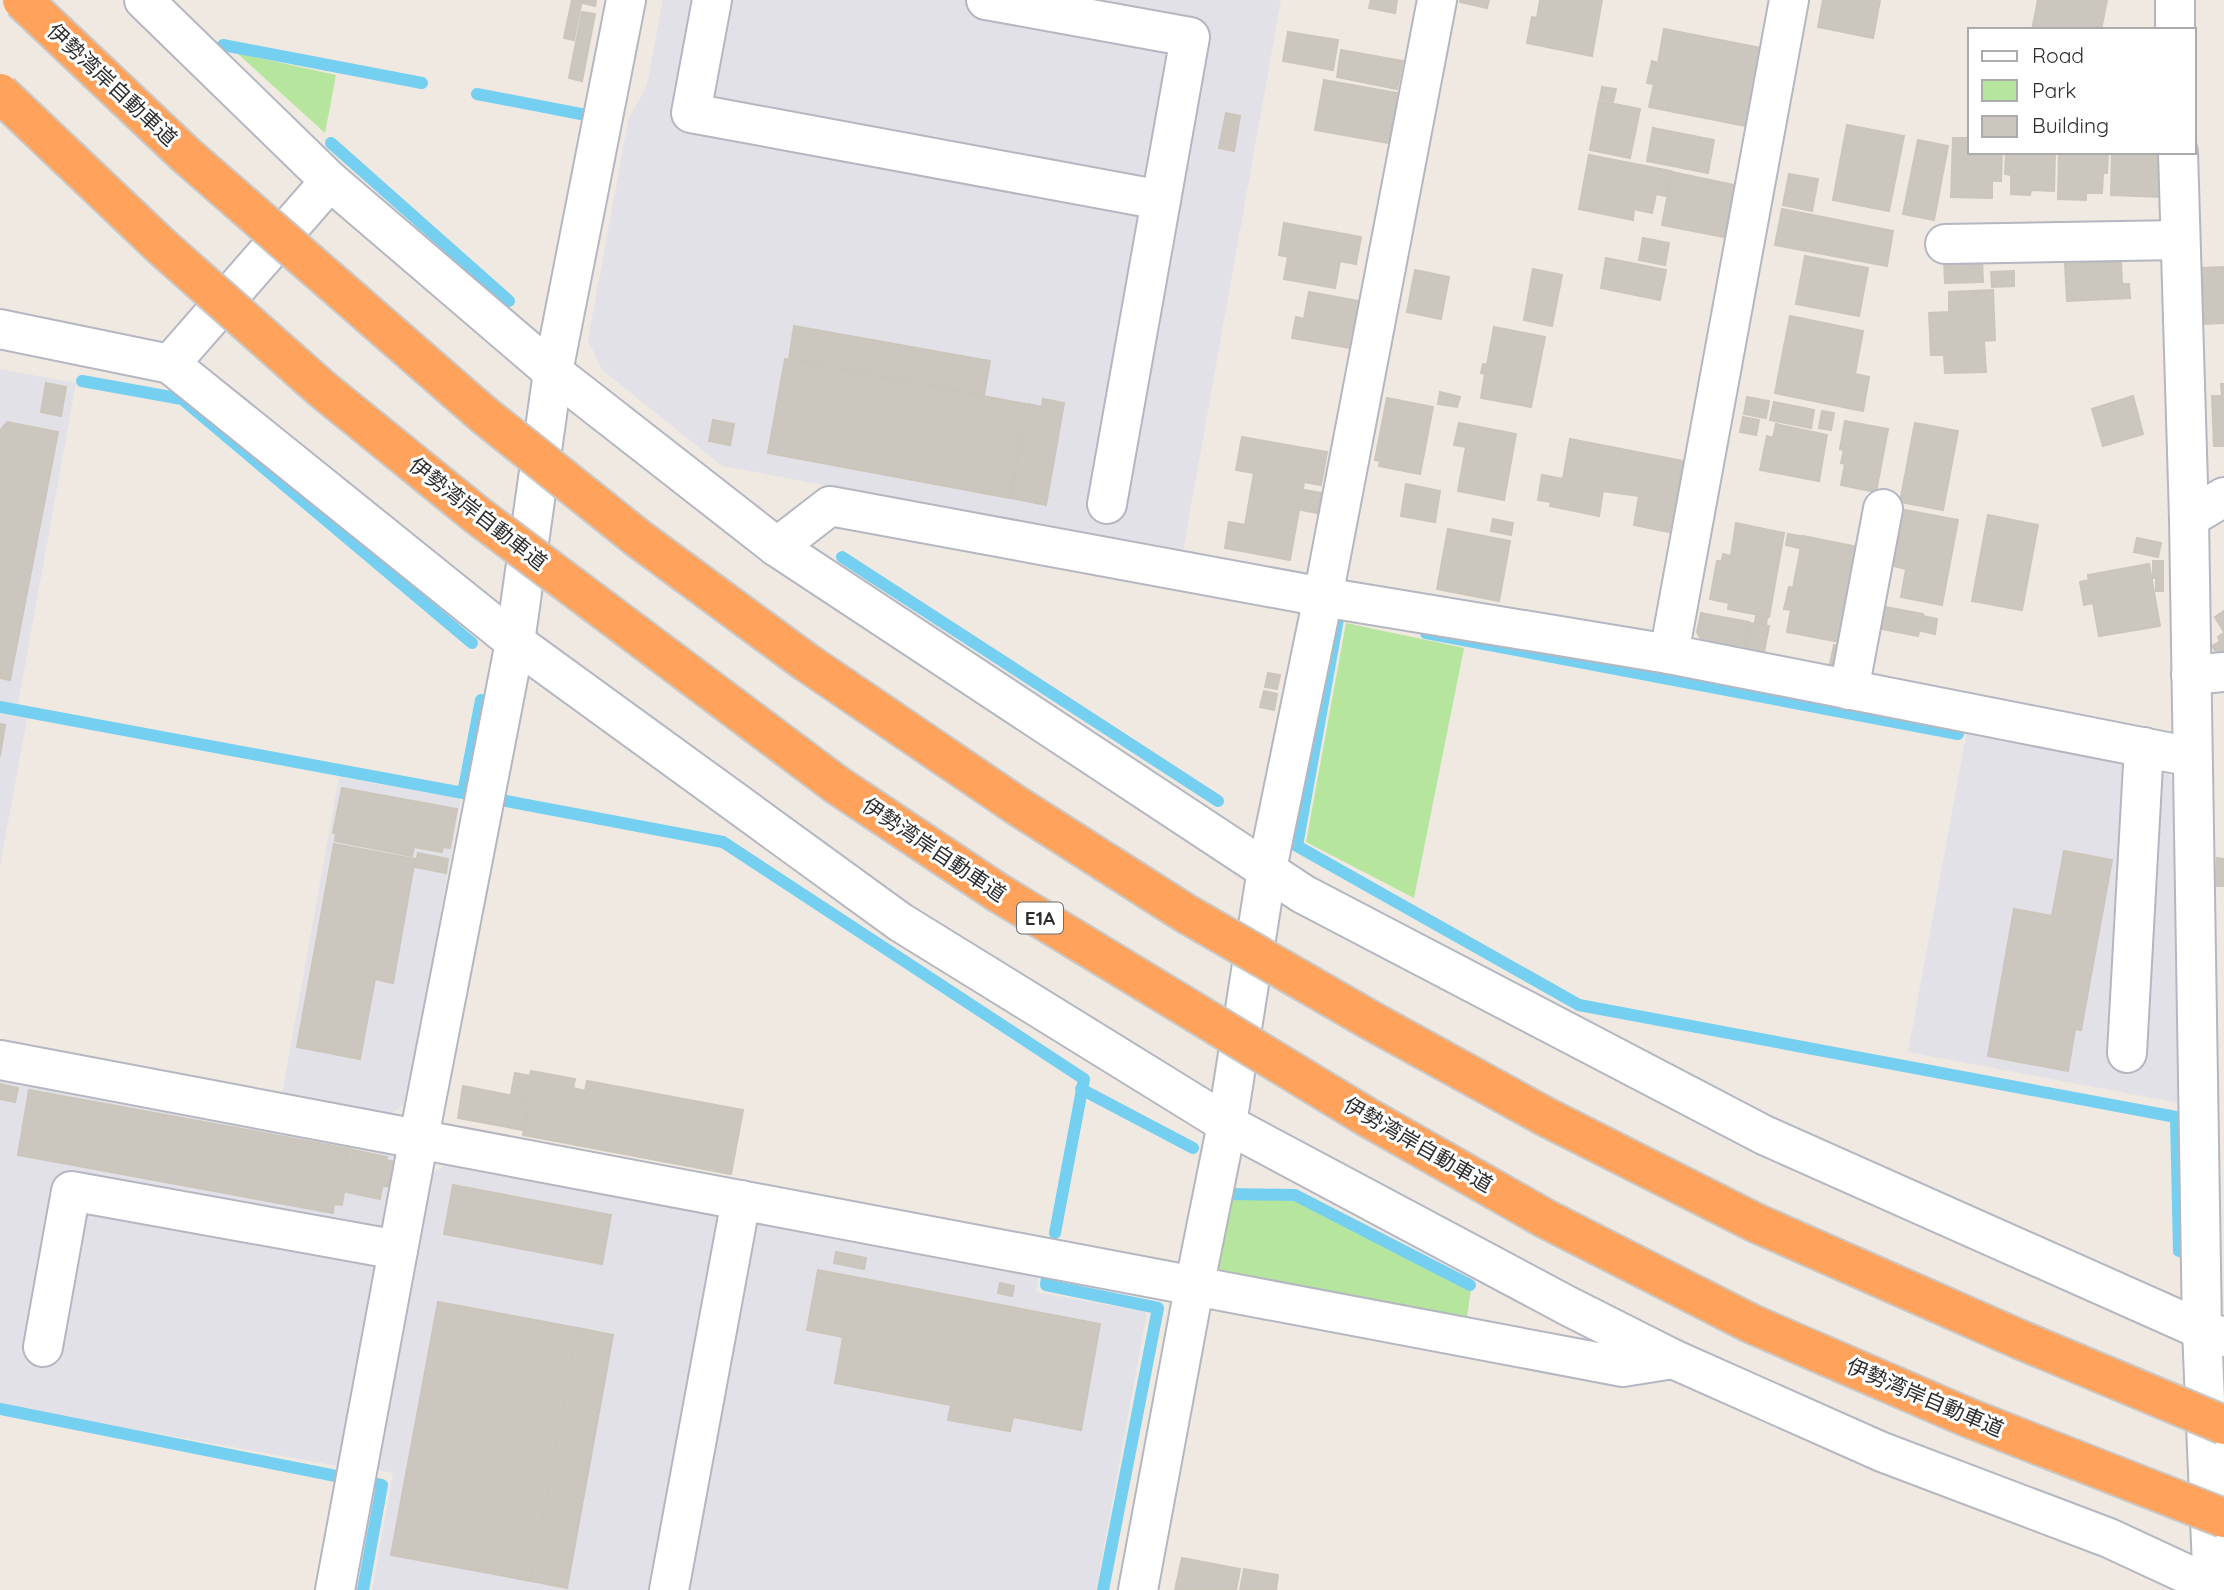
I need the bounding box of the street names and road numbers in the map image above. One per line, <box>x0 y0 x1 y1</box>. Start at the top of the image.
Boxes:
street label: 伊勢湾岸自動車道 <box>42 17 183 151</box>
street label: 伊勢湾岸自動車道 <box>404 451 553 575</box>
street label: 伊勢湾岸自動車道 <box>858 791 1011 907</box>
road number: E1A <box>1017 902 1063 934</box>
street label: 伊勢湾岸自動車道 <box>1339 1091 1498 1197</box>
street label: 伊勢湾岸自動車道 <box>1843 1352 2008 1442</box>

